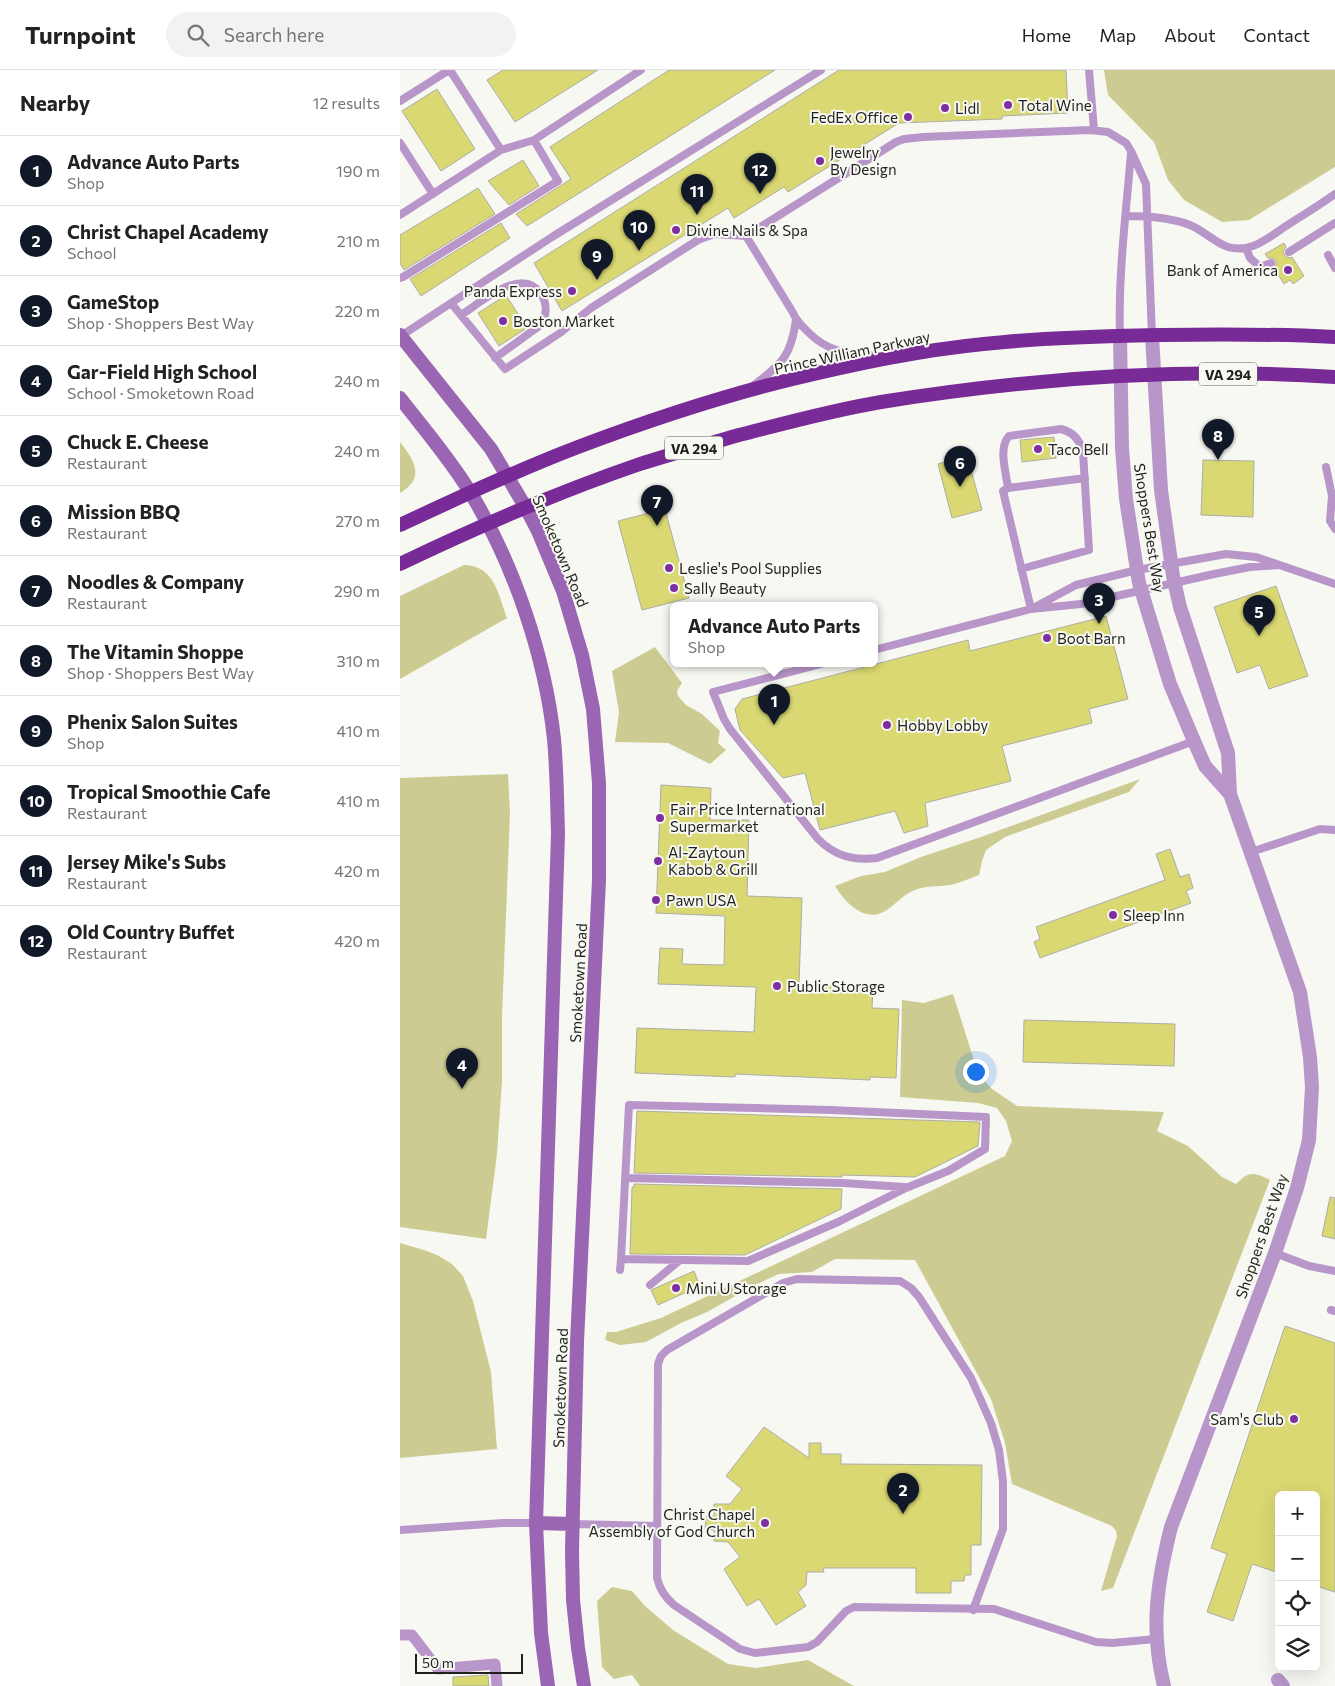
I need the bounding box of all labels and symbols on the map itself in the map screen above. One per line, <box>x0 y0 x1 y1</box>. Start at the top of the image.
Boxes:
place label: Total Wine <box>1018 96 1092 114</box>
place label: Lidl <box>955 99 980 117</box>
marker: Total Wine <box>1002 99 1014 111</box>
marker: Lidl <box>939 102 951 114</box>
place label: FedEx Office <box>810 108 898 126</box>
marker: FedEx Office <box>902 111 914 123</box>
place label: Jewelry By Design <box>830 143 897 178</box>
pin: 12 <box>744 153 776 194</box>
marker: Jewelry By Design <box>814 155 826 167</box>
pin: 11 <box>681 174 713 215</box>
pin: 10 <box>623 210 655 251</box>
place label: Divine Nails & Spa <box>686 221 808 239</box>
marker: Divine Nails & Spa <box>670 224 682 236</box>
pin: 9 <box>581 239 613 280</box>
place label: Bank of America <box>1167 261 1278 279</box>
marker: Bank of America <box>1282 264 1294 276</box>
place label: Panda Express <box>464 282 562 300</box>
marker: Panda Express <box>566 285 578 297</box>
place label: Boston Market <box>513 312 615 330</box>
marker: Boston Market <box>497 315 509 327</box>
street label: Prince William Parkway <box>772 327 932 377</box>
road number: VA 294 <box>1199 362 1257 386</box>
pin: 8 <box>1202 419 1234 460</box>
road number: VA 294 <box>665 436 723 459</box>
place label: Taco Bell <box>1048 440 1109 458</box>
marker: Taco Bell <box>1032 443 1044 455</box>
pin: 6 <box>944 446 976 487</box>
street label: Shoppers Best Way <box>1131 462 1169 594</box>
pin: 7 <box>641 485 673 526</box>
street label: Smoketown Road <box>529 492 593 610</box>
place label: Leslie's Pool Supplies <box>679 559 822 577</box>
marker: Leslie's Pool Supplies <box>663 562 675 574</box>
place label: Sally Beauty <box>684 579 767 597</box>
marker: Sally Beauty <box>668 582 680 594</box>
pin: 3 <box>1083 583 1115 624</box>
pin: 5 <box>1243 595 1275 636</box>
place label: Boot Barn <box>1057 629 1126 647</box>
marker: Boot Barn <box>1041 632 1053 644</box>
pin: 1 <box>758 684 790 725</box>
place label: Hobby Lobby <box>897 716 988 734</box>
marker: Hobby Lobby <box>881 719 893 731</box>
place label: Fair Price International Supermarket <box>670 800 825 835</box>
marker: Fair Price International Supermarket <box>654 812 666 824</box>
place label: Al-Zaytoun Kabob & Grill <box>668 843 758 878</box>
marker: Al-Zaytoun Kabob & Grill <box>652 855 664 867</box>
place label: Pawn USA <box>666 891 737 909</box>
marker: Pawn USA <box>650 894 662 906</box>
place label: Sleep Inn <box>1123 906 1185 924</box>
marker: Sleep Inn <box>1107 909 1119 921</box>
street label: Smoketown Road <box>566 923 590 1043</box>
place label: Public Storage <box>787 977 885 995</box>
marker: Public Storage <box>771 980 783 992</box>
pin: 4 <box>446 1048 478 1089</box>
your location <box>963 1059 989 1085</box>
street label: Shoppers Best Way <box>1231 1171 1291 1301</box>
place label: Mini U Storage <box>686 1279 787 1297</box>
marker: Mini U Storage <box>670 1282 682 1294</box>
street label: Smoketown Road <box>549 1328 571 1448</box>
place label: Sam's Club <box>1210 1410 1284 1428</box>
marker: Sam's Club <box>1288 1413 1300 1425</box>
pin: 2 <box>887 1473 919 1514</box>
place label: Christ Chapel Assembly of God Church <box>589 1505 755 1540</box>
marker: Christ Chapel Assembly of God Church <box>759 1517 771 1529</box>
scale bar <box>415 1651 522 1674</box>

